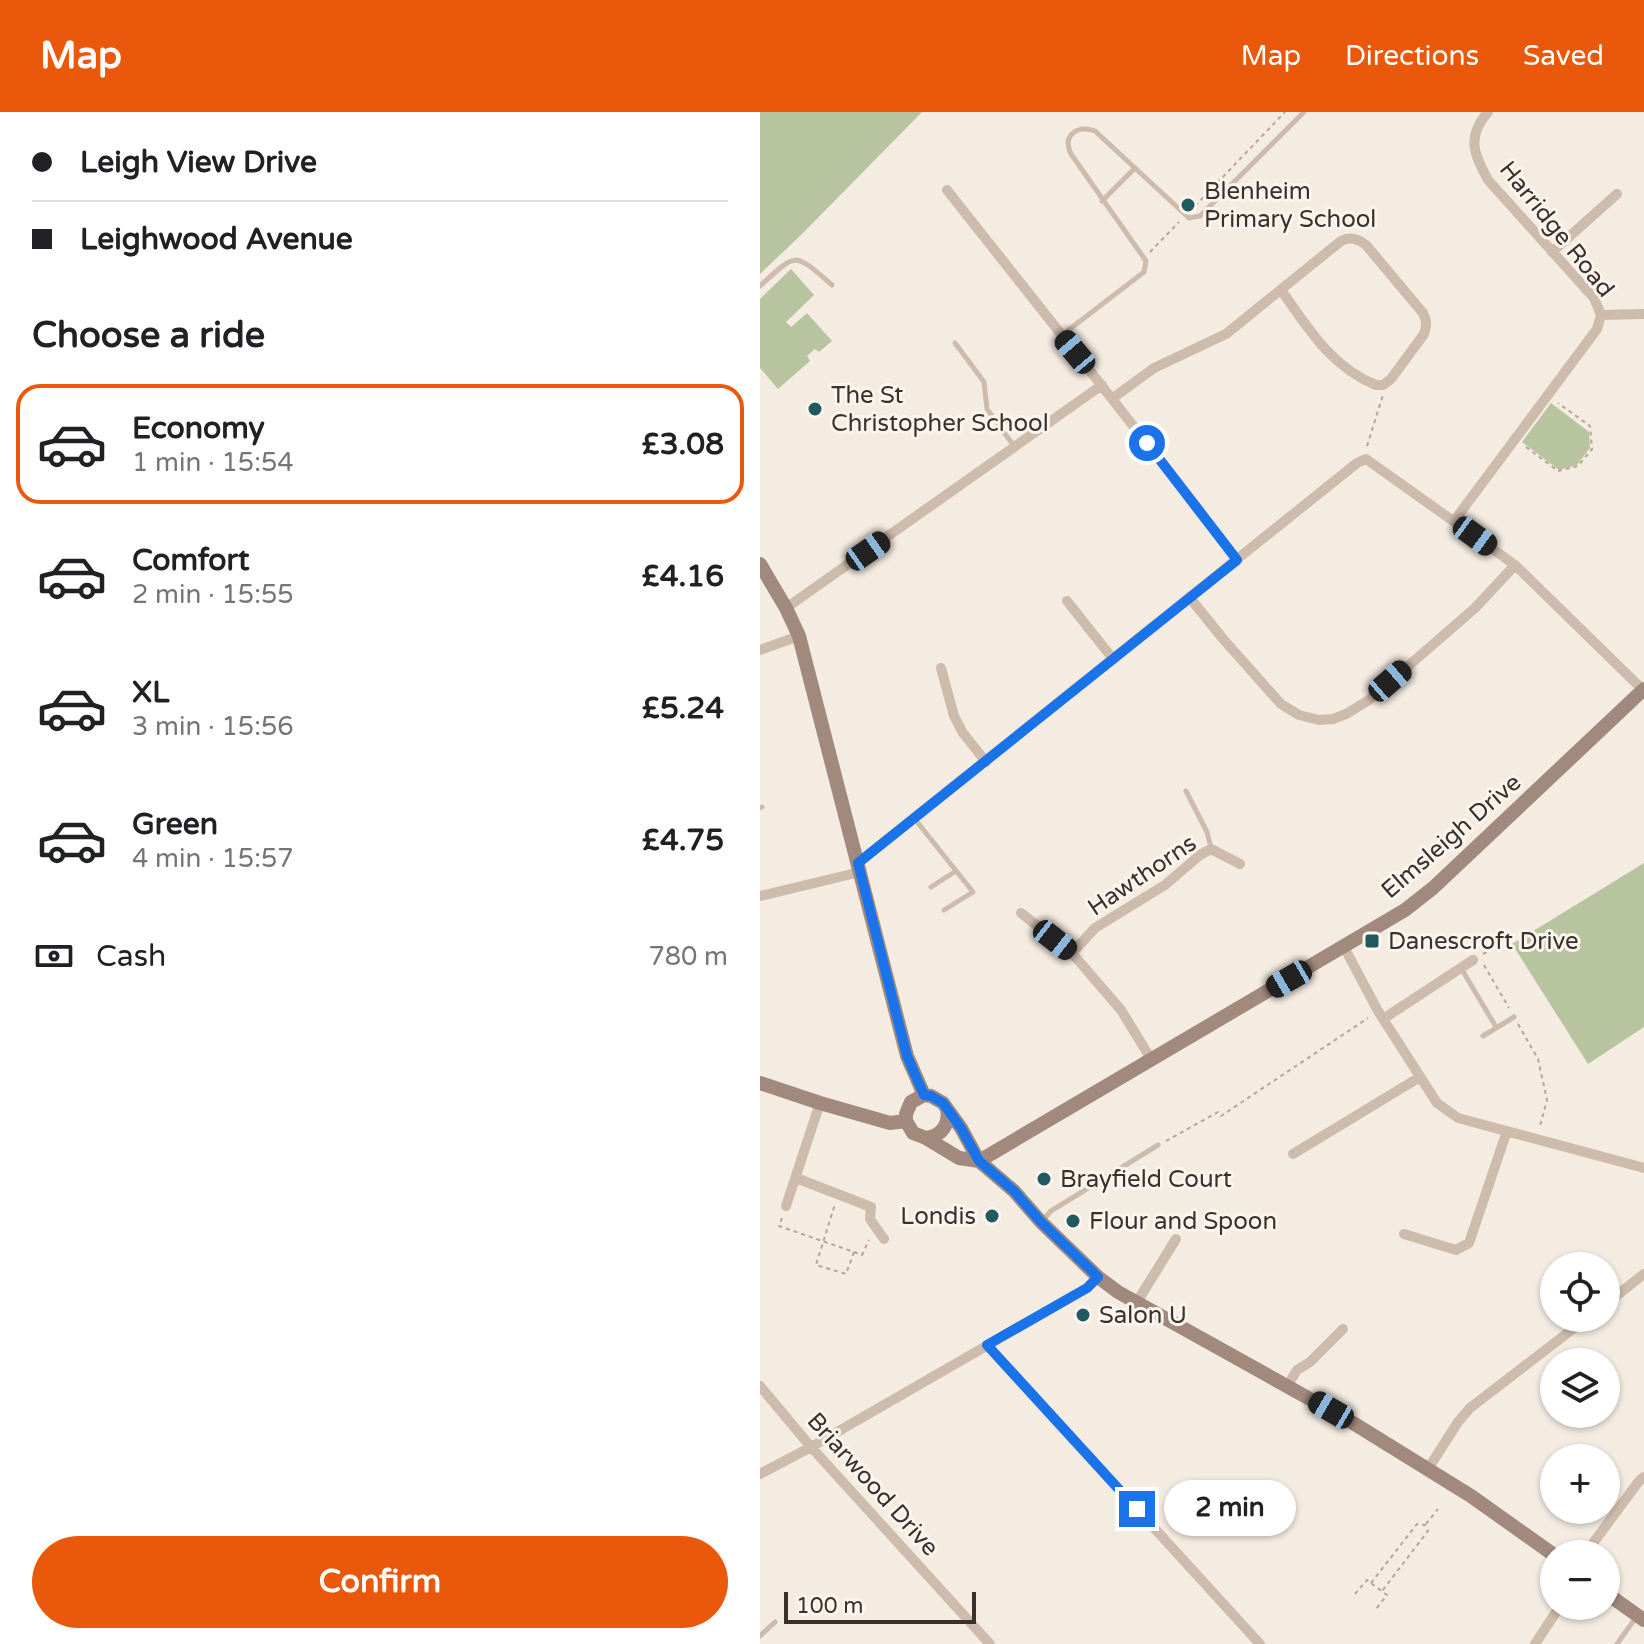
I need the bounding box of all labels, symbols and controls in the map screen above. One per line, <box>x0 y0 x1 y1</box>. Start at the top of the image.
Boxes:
text: Map <box>40 33 122 79</box>
text: Map <box>1241 39 1301 73</box>
text: Directions <box>1345 39 1479 73</box>
text: Saved <box>1523 39 1604 73</box>
text: Leigh View Drive <box>80 144 317 181</box>
street label: Harridge Road <box>1493 156 1620 303</box>
place label: Blenheim Primary School <box>1204 177 1376 234</box>
marker: Blenheim Primary School <box>1179 196 1197 214</box>
text: Leighwood Avenue <box>80 221 353 258</box>
text: Choose a ride <box>32 314 265 357</box>
car <box>1050 326 1100 378</box>
place label: The St Christopher School <box>831 381 1049 438</box>
marker: The St Christopher School <box>806 400 824 418</box>
icon: car <box>36 408 108 480</box>
text: Economy <box>132 410 265 447</box>
route start <box>1129 425 1165 461</box>
text: £3.08 <box>642 426 724 463</box>
text: 1 min · 15:54 <box>132 447 294 478</box>
car <box>1449 512 1501 560</box>
car <box>841 527 895 575</box>
icon: car <box>36 540 108 612</box>
text: Comfort <box>132 542 250 579</box>
text: £4.16 <box>642 558 724 595</box>
text: 2 min · 15:55 <box>132 579 294 610</box>
car <box>1364 656 1416 706</box>
icon: car <box>36 672 108 744</box>
text: XL <box>132 674 169 711</box>
text: £5.24 <box>642 690 724 727</box>
text: 3 min · 15:56 <box>132 711 294 742</box>
street label: Elmsleigh Drive <box>1376 768 1527 905</box>
icon: car <box>36 804 108 876</box>
text: Green <box>132 806 218 843</box>
text: £4.75 <box>642 822 724 859</box>
street label: Hawthorns <box>1083 829 1202 922</box>
text: 4 min · 15:57 <box>132 843 294 874</box>
car <box>1029 916 1081 964</box>
place label: Danescroft Drive <box>1388 927 1579 956</box>
marker: Danescroft Drive <box>1363 932 1381 950</box>
icon: cash <box>32 934 76 978</box>
text: Cash <box>96 938 166 975</box>
text: 780 m <box>648 941 728 972</box>
car <box>1262 957 1316 1001</box>
place label: Brayfield Court <box>1060 1165 1232 1194</box>
marker: Brayfield Court <box>1035 1170 1053 1188</box>
place label: Londis <box>900 1202 976 1231</box>
marker: Londis <box>983 1207 1001 1225</box>
place label: Flour and Spoon <box>1089 1207 1277 1236</box>
marker: Flour and Spoon <box>1064 1212 1082 1230</box>
map controls <box>1540 1252 1620 1620</box>
button: locate <box>1540 1252 1620 1332</box>
place label: Salon U <box>1099 1301 1187 1330</box>
marker: Salon U <box>1074 1306 1092 1324</box>
button: layers <box>1540 1348 1620 1428</box>
car <box>1304 1388 1358 1432</box>
street label: Briarwood Drive <box>801 1407 945 1562</box>
button: + <box>1540 1444 1620 1524</box>
callout: 2 min <box>1165 1481 1297 1537</box>
route end <box>1119 1491 1155 1527</box>
text: 2 min <box>1195 1492 1265 1523</box>
button: Confirm <box>32 1536 728 1628</box>
button: − <box>1540 1540 1620 1620</box>
scale bar <box>784 1588 976 1624</box>
text: 100 m <box>796 1593 863 1619</box>

